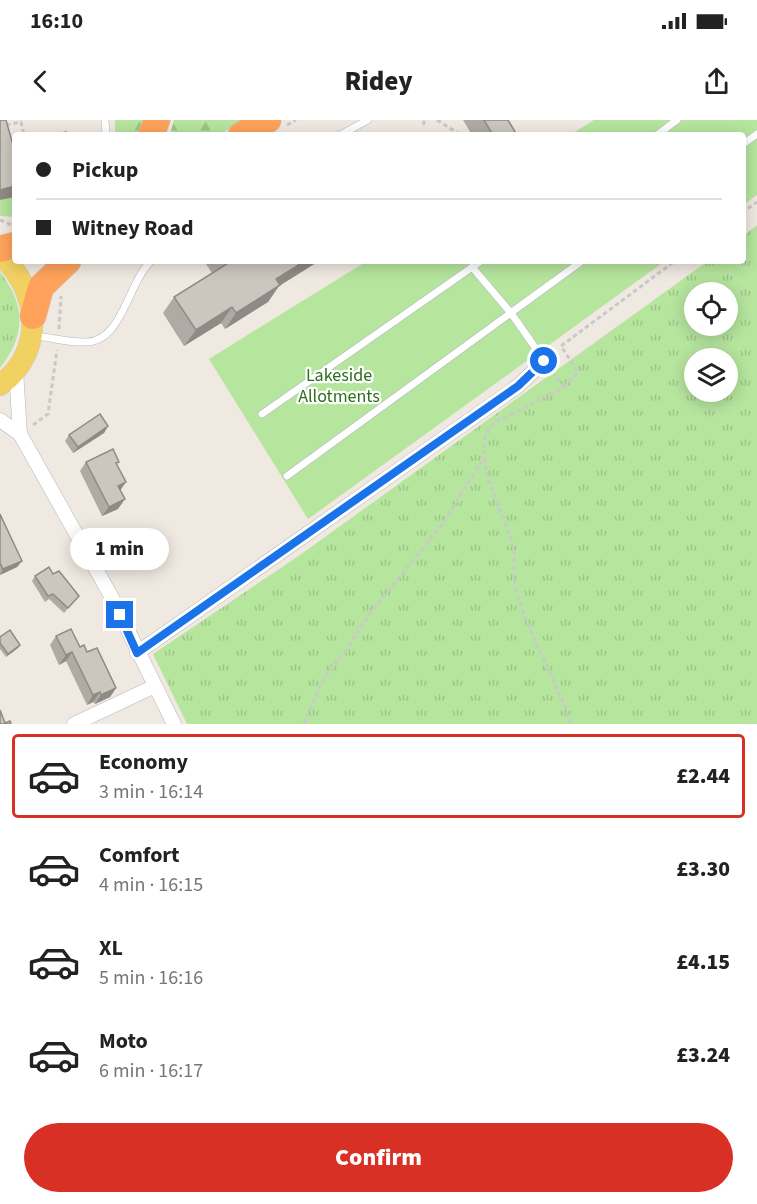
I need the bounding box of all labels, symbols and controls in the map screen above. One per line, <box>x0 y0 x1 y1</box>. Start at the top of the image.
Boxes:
text: 16:10 <box>30 5 83 37</box>
text: Ridey <box>344 62 413 101</box>
icon: back <box>24 65 57 98</box>
icon: share <box>700 65 733 98</box>
text: Pickup <box>72 154 138 186</box>
text: Witney Road <box>72 212 194 244</box>
map controls <box>684 282 738 402</box>
button: locate <box>684 282 738 336</box>
route start <box>530 347 557 374</box>
button: layers <box>684 348 738 402</box>
park label: Lakeside Allotments <box>298 363 380 409</box>
callout: 1 min <box>70 528 170 570</box>
text: 1 min <box>95 535 144 563</box>
route end <box>106 601 133 628</box>
text: Economy <box>99 746 188 778</box>
icon: car <box>27 749 81 803</box>
text: £2.44 <box>676 760 730 792</box>
text: 3 min · 16:14 <box>99 778 203 806</box>
text: Comfort <box>99 839 180 871</box>
icon: car <box>27 842 81 896</box>
text: £3.30 <box>676 853 730 885</box>
text: 4 min · 16:15 <box>99 871 203 899</box>
text: XL <box>99 932 123 964</box>
icon: car <box>27 935 81 989</box>
text: £4.15 <box>676 946 730 978</box>
text: 5 min · 16:16 <box>99 964 203 992</box>
text: Moto <box>99 1025 148 1057</box>
icon: car <box>27 1028 81 1082</box>
text: £3.24 <box>676 1039 730 1071</box>
text: 6 min · 16:17 <box>99 1057 203 1085</box>
button: Confirm <box>24 1123 733 1192</box>

